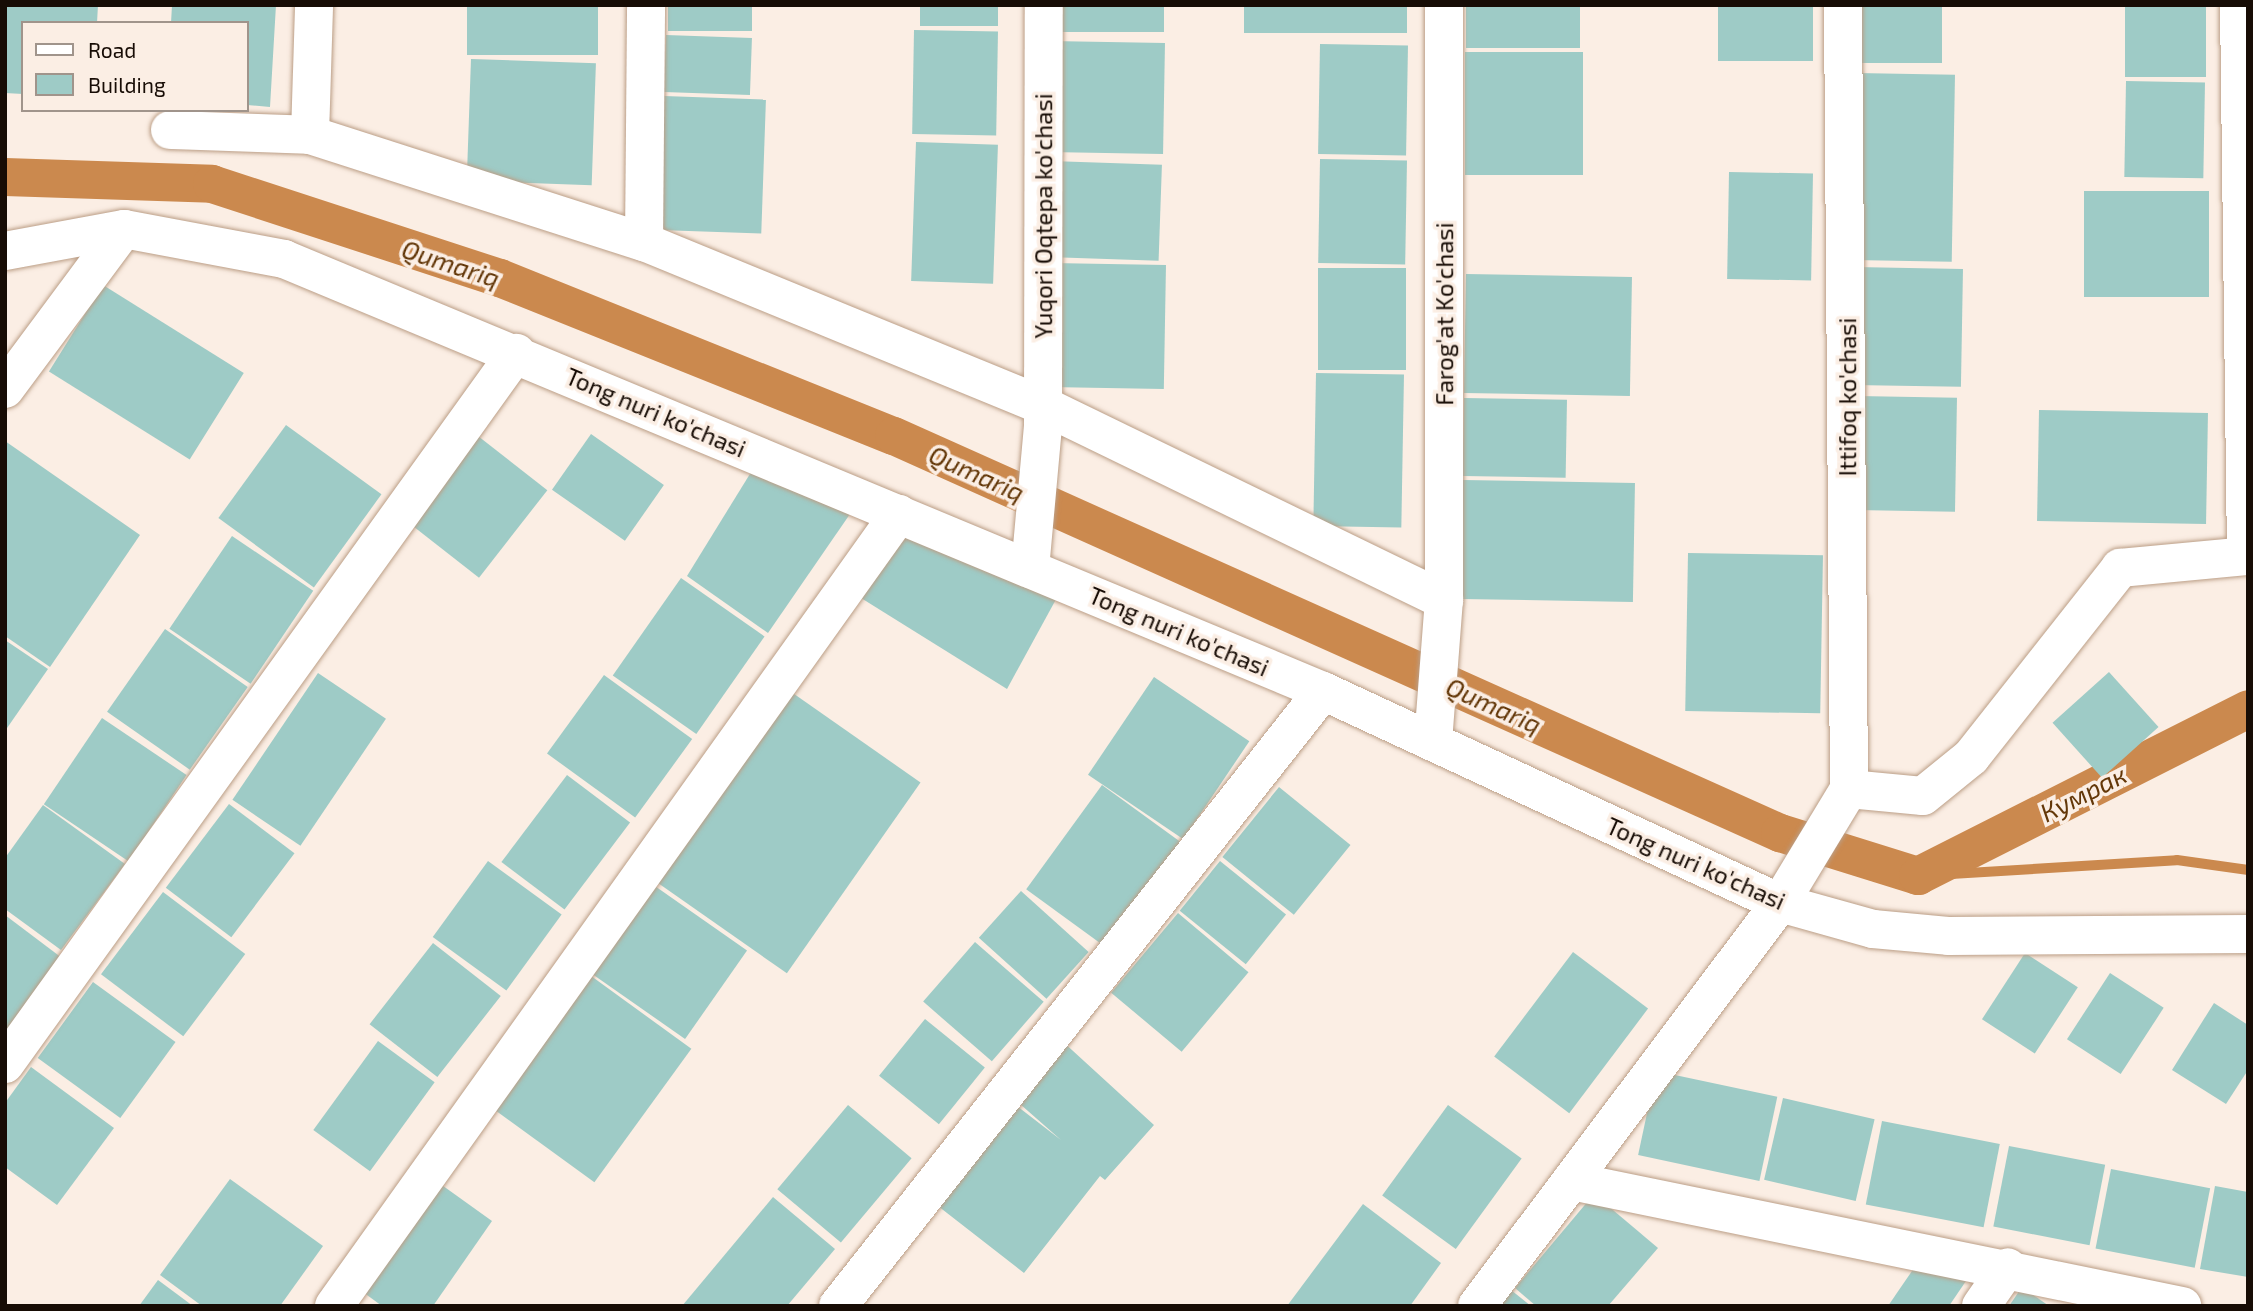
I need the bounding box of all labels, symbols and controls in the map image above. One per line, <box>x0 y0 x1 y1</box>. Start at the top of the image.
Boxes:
legend <box>21 21 248 112</box>
text: Road <box>88 37 136 62</box>
text: Building <box>88 72 166 97</box>
street label: Yuqori Oqtepa ko'chasi <box>1029 93 1057 339</box>
street label: Farog'at Ko'chasi <box>1430 222 1458 406</box>
water label: Qumariq <box>398 233 504 293</box>
street label: Ittifoq ko'chasi <box>1833 318 1861 476</box>
street label: Tong nuri ko'chasi <box>562 361 750 463</box>
water label: Qumariq <box>924 438 1030 508</box>
street label: Tong nuri ko'chasi <box>1085 580 1273 682</box>
water label: Qumariq <box>1441 670 1547 740</box>
water label: Кумрак <box>2035 758 2131 828</box>
street label: Tong nuri ko'chasi <box>1602 811 1790 915</box>

